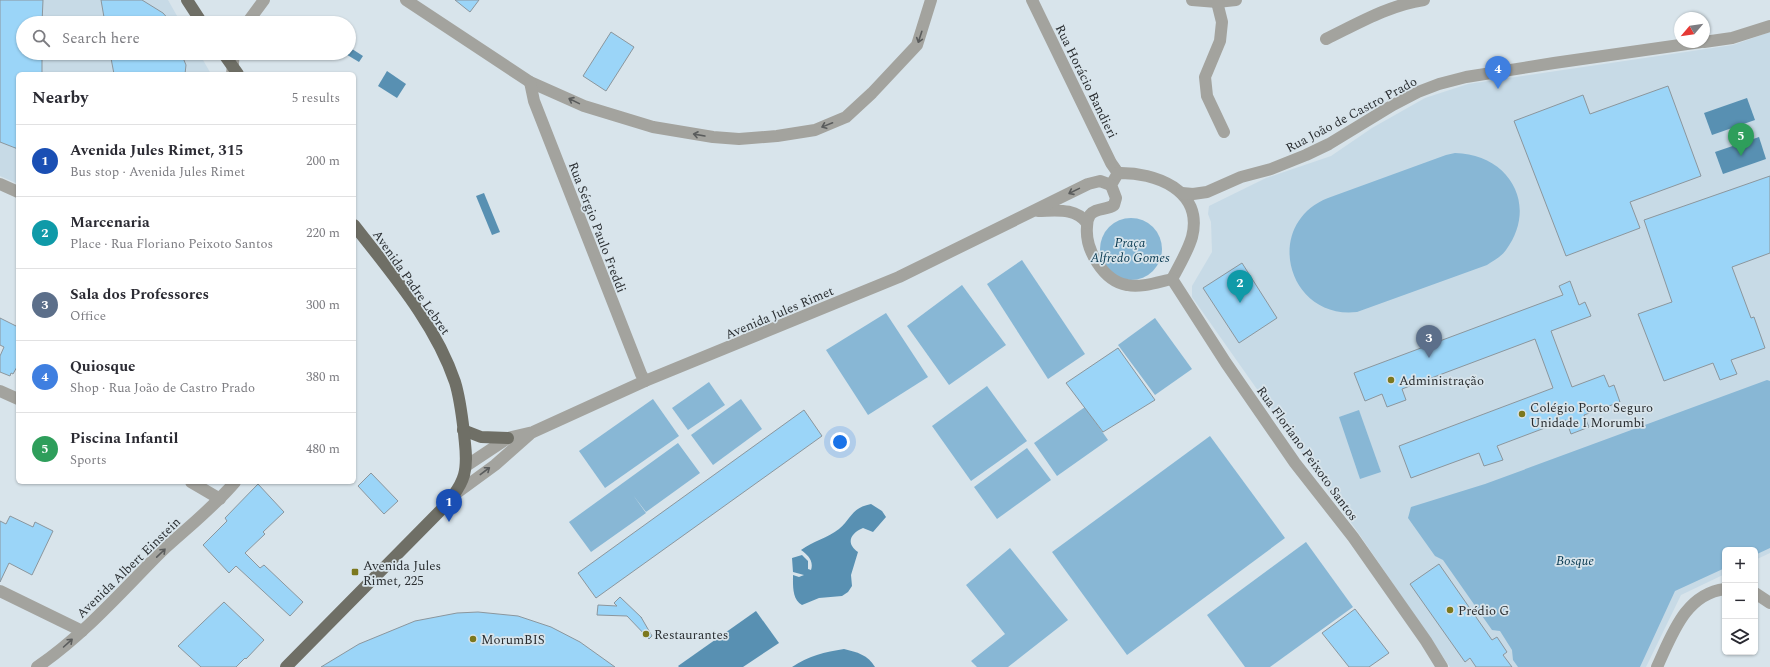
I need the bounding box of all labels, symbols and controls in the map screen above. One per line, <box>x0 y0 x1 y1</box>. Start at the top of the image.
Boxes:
north arrow <box>1674 12 1710 48</box>
search box <box>16 16 356 60</box>
street label: Rua Horácio Bandieri <box>1050 21 1122 142</box>
icon: search <box>30 27 52 49</box>
text: Search here <box>62 27 140 50</box>
one-way arrow <box>916 31 923 44</box>
pin: 4 <box>1485 56 1511 89</box>
street label: Rua João de Castro Prado <box>1282 72 1421 158</box>
text: Nearby <box>32 85 88 111</box>
text: 5 results <box>292 88 340 108</box>
one-way arrow <box>568 97 580 104</box>
one-way arrow <box>822 121 834 129</box>
pin: 5 <box>1728 123 1754 156</box>
one-way arrow <box>693 130 706 138</box>
text: Avenida Jules Rimet, 315 <box>70 139 244 162</box>
text: 1 <box>41 151 49 171</box>
text: 200 m <box>306 151 340 171</box>
street label: Rua Sérgio Paulo Freddi <box>563 159 631 296</box>
text: Bus stop · Avenida Jules Rimet <box>70 162 245 182</box>
one-way arrow <box>1069 188 1081 195</box>
text: Marcenaria <box>70 211 150 234</box>
text: 2 <box>41 223 49 243</box>
text: 220 m <box>306 223 340 243</box>
street label: Avenida Padre Lebret <box>367 226 455 340</box>
park label: Praça Alfredo Gomes <box>1089 233 1170 268</box>
text: Place · Rua Floriano Peixoto Santos <box>70 234 273 254</box>
pin: 2 <box>1227 270 1253 303</box>
street label: Avenida Jules Rimet <box>722 281 837 345</box>
text: Sala dos Professores <box>70 283 209 306</box>
text: 3 <box>41 295 49 315</box>
text: 300 m <box>306 295 340 315</box>
text: Office <box>70 306 106 326</box>
pin: 3 <box>1416 325 1442 358</box>
text: Quiosque <box>70 355 135 378</box>
text: 4 <box>41 367 49 387</box>
text: 380 m <box>306 367 340 387</box>
place label: Administração <box>1399 371 1484 391</box>
marker: Administração <box>1386 375 1396 385</box>
text: Shop · Rua João de Castro Prado <box>70 378 255 398</box>
street label: Rua Floriano Peixoto Santos <box>1251 382 1363 525</box>
place label: Colégio Porto Seguro Unidade I Morumbi <box>1530 398 1653 433</box>
marker: Colégio Porto Seguro Unidade I Morumbi <box>1517 409 1527 419</box>
text: Piscina Infantil <box>70 427 178 450</box>
your location <box>830 432 850 452</box>
text: 5 <box>41 439 49 459</box>
text: 480 m <box>306 439 340 459</box>
text: Sports <box>70 450 107 470</box>
one-way arrow <box>480 467 491 476</box>
pin: 1 <box>436 489 462 522</box>
street label: Avenida Albert Einstein <box>72 512 186 623</box>
map controls <box>1722 547 1758 655</box>
button: + <box>1722 547 1758 583</box>
one-way arrow <box>156 548 166 557</box>
park label: Bosque <box>1556 551 1594 571</box>
place label: Avenida Jules Rimet, 225 <box>363 556 441 591</box>
marker: Avenida Jules Rimet, 225 <box>350 567 360 577</box>
button: − <box>1722 583 1758 619</box>
place label: Prédio G <box>1458 601 1509 621</box>
marker: Prédio G <box>1445 605 1455 615</box>
button: layers <box>1722 619 1758 655</box>
place label: Restaurantes <box>654 625 728 645</box>
marker: Restaurantes <box>641 629 651 639</box>
place label: MorumBIS <box>481 630 545 650</box>
marker: MorumBIS <box>468 634 478 644</box>
one-way arrow <box>63 639 74 648</box>

